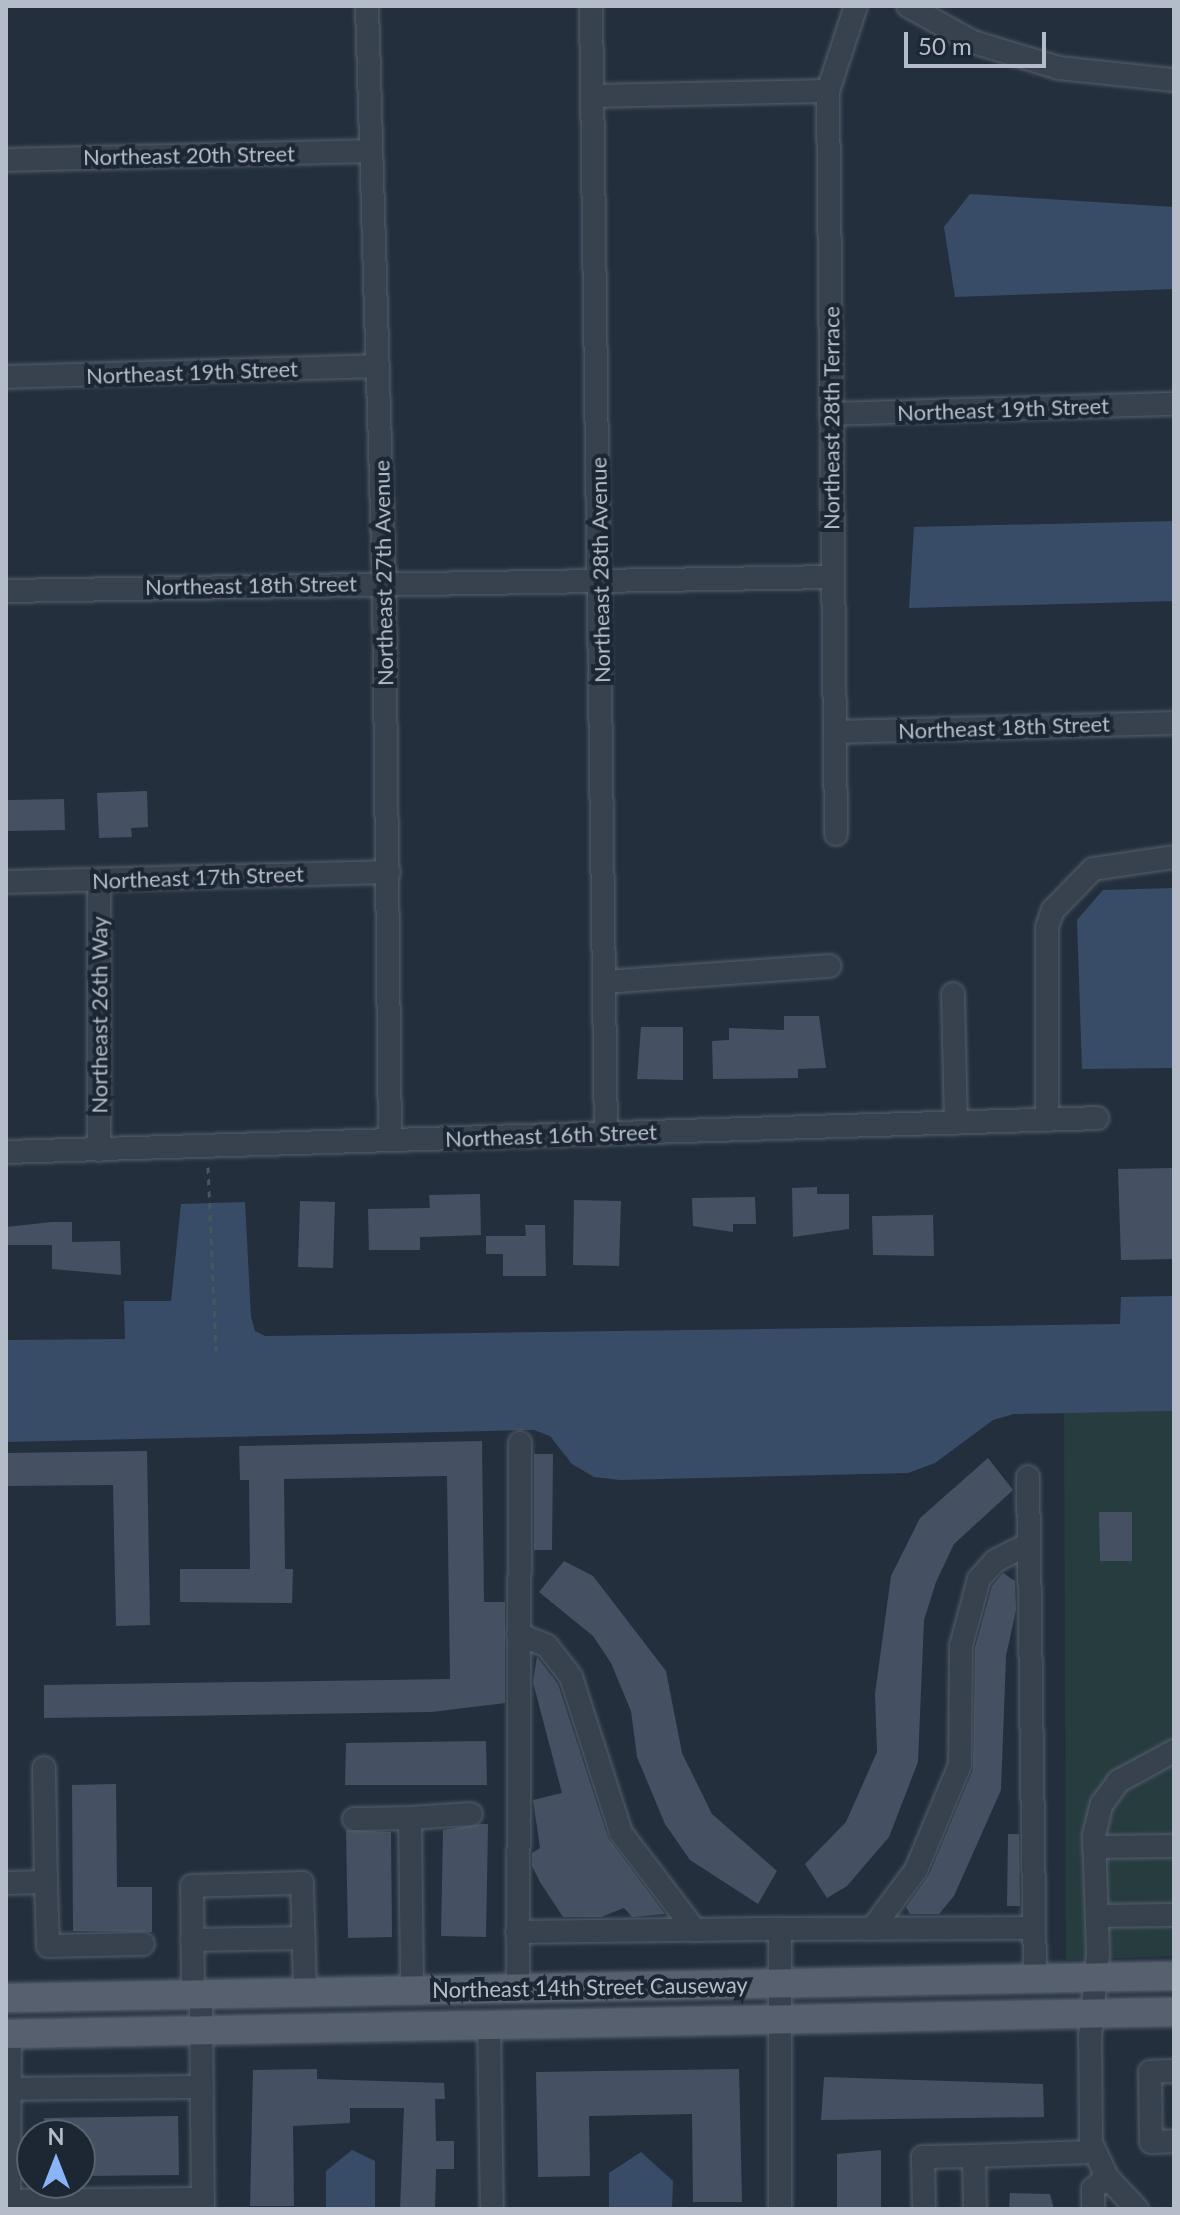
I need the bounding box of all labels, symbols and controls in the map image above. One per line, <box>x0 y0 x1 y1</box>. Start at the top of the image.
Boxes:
scale bar <box>908 16 1050 66</box>
text: 50 m <box>918 31 972 60</box>
street label: Northeast 20th Street <box>83 140 295 170</box>
street label: Northeast 28th Terrace <box>818 306 844 530</box>
street label: Northeast 19th Street <box>86 355 298 389</box>
street label: Northeast 19th Street <box>897 392 1109 426</box>
street label: Northeast 28th Avenue <box>585 456 615 684</box>
street label: Northeast 27th Avenue <box>368 459 398 687</box>
street label: Northeast 18th Street <box>145 570 357 600</box>
street label: Northeast 18th Street <box>898 710 1110 744</box>
street label: Northeast 17th Street <box>92 860 304 894</box>
street label: Northeast 26th Way <box>86 916 112 1114</box>
street label: Northeast 16th Street <box>445 1118 657 1152</box>
street label: Northeast 14th Street Causeway <box>432 1971 748 2003</box>
north arrow <box>16 2119 96 2199</box>
text: N <box>48 2123 64 2150</box>

